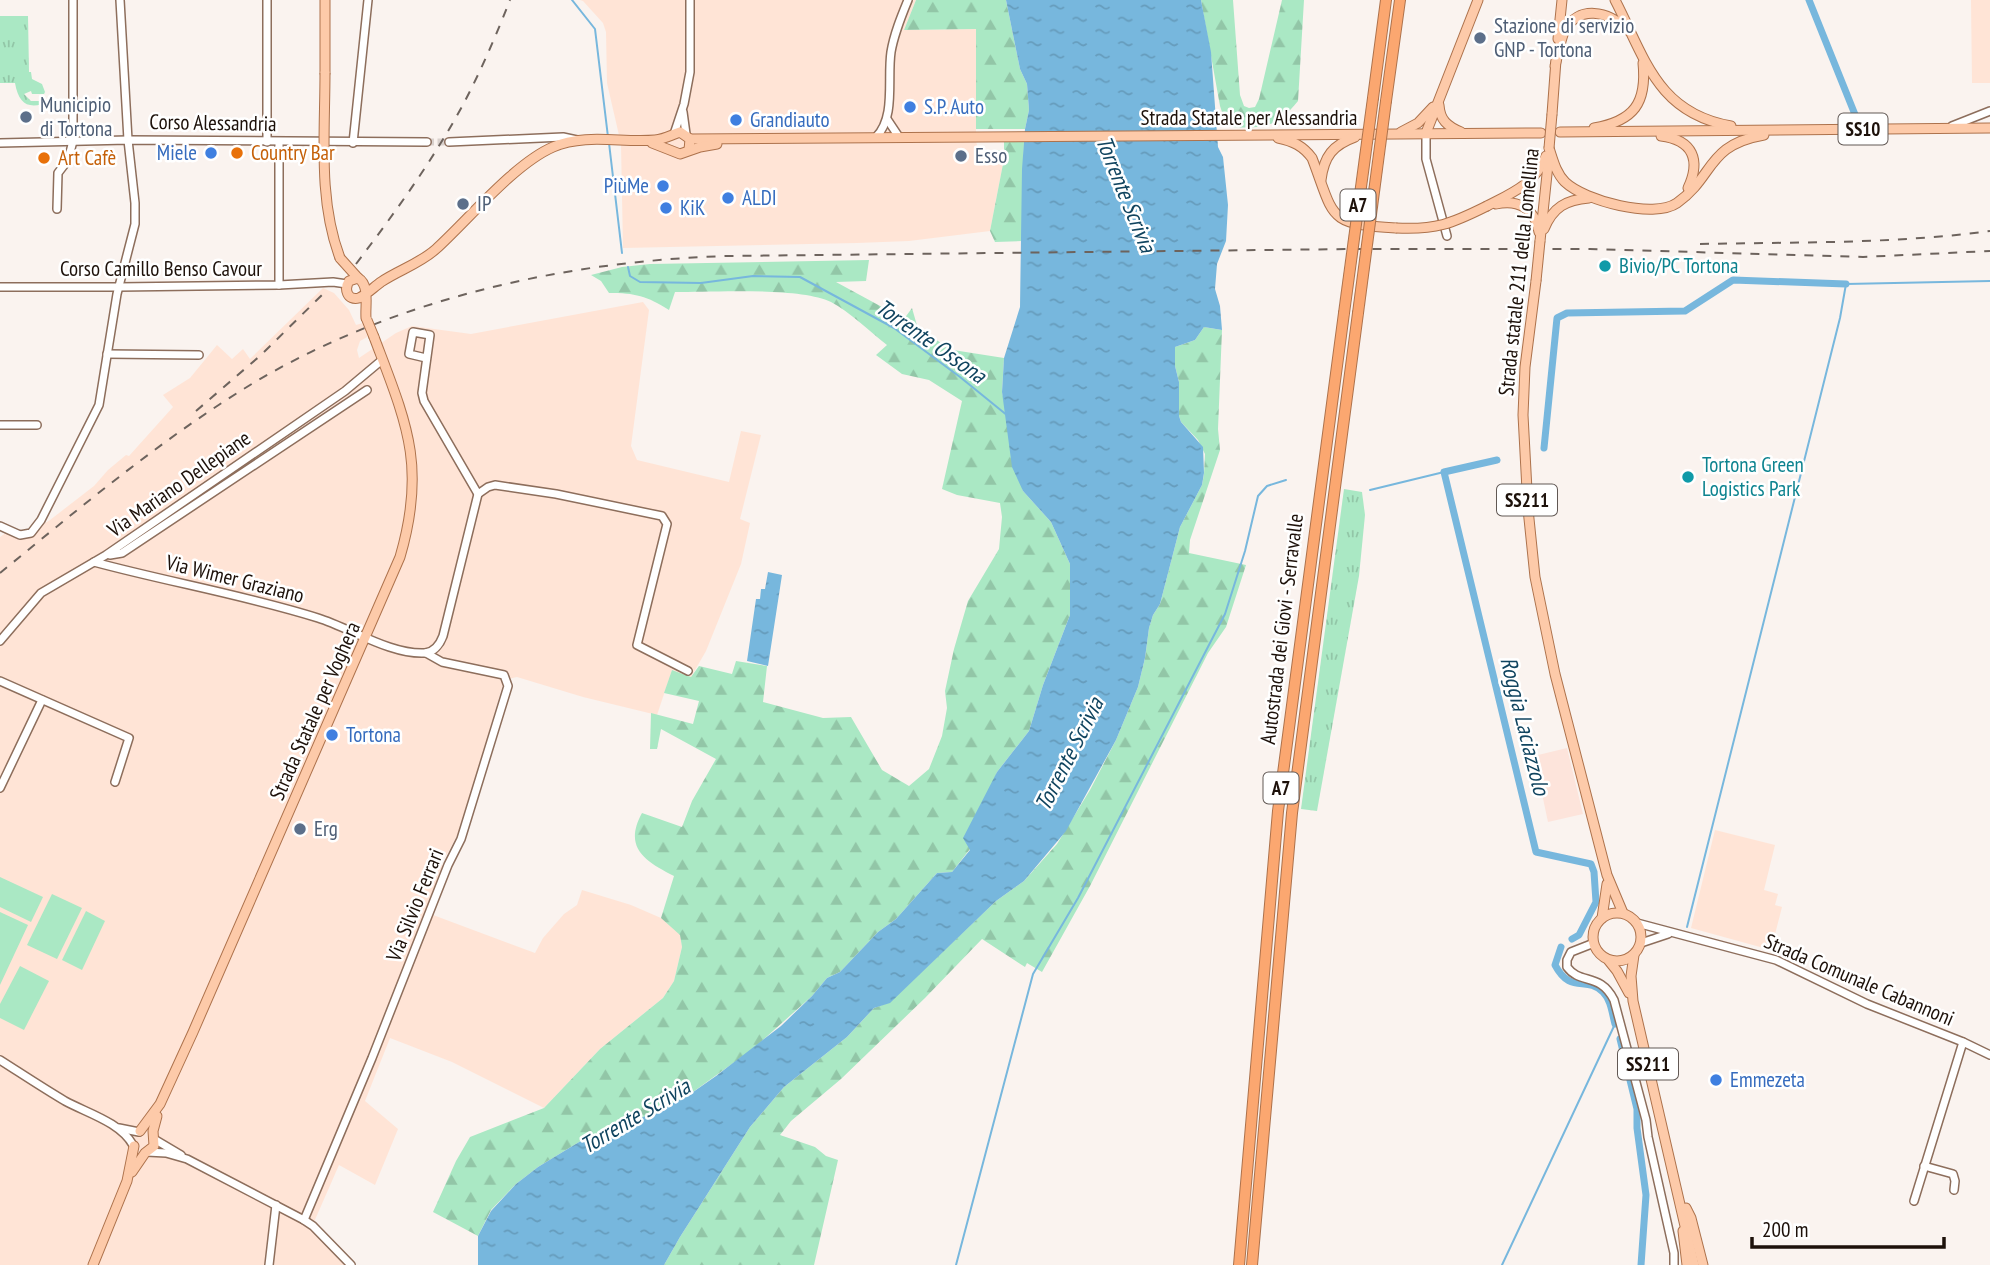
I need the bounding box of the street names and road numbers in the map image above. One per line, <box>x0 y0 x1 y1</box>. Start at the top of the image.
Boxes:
street label: Strada Statale per Alessandria <box>1141 104 1357 131</box>
street label: Corso Alessandria <box>149 108 277 137</box>
road number: SS10 <box>1839 113 1888 144</box>
street label: Strada statale 211 della Lomellina <box>1492 147 1545 397</box>
road number: A7 <box>1340 190 1376 220</box>
street label: Corso Camillo Benso Cavour <box>60 255 262 282</box>
street label: Via Mariano Dellepiane <box>101 424 255 544</box>
road number: SS211 <box>1497 485 1557 516</box>
street label: Autostrada dei Giovi - Serravalle <box>1254 512 1309 746</box>
street label: Via Wimer Graziano <box>162 548 307 609</box>
street label: Strada Statale per Voghera <box>263 617 366 804</box>
road number: A7 <box>1264 772 1298 804</box>
street label: Via Silvio Ferrari <box>379 844 449 966</box>
street label: Strada Comunale Cabannoni <box>1760 927 1958 1032</box>
road number: SS211 <box>1618 1048 1678 1080</box>

